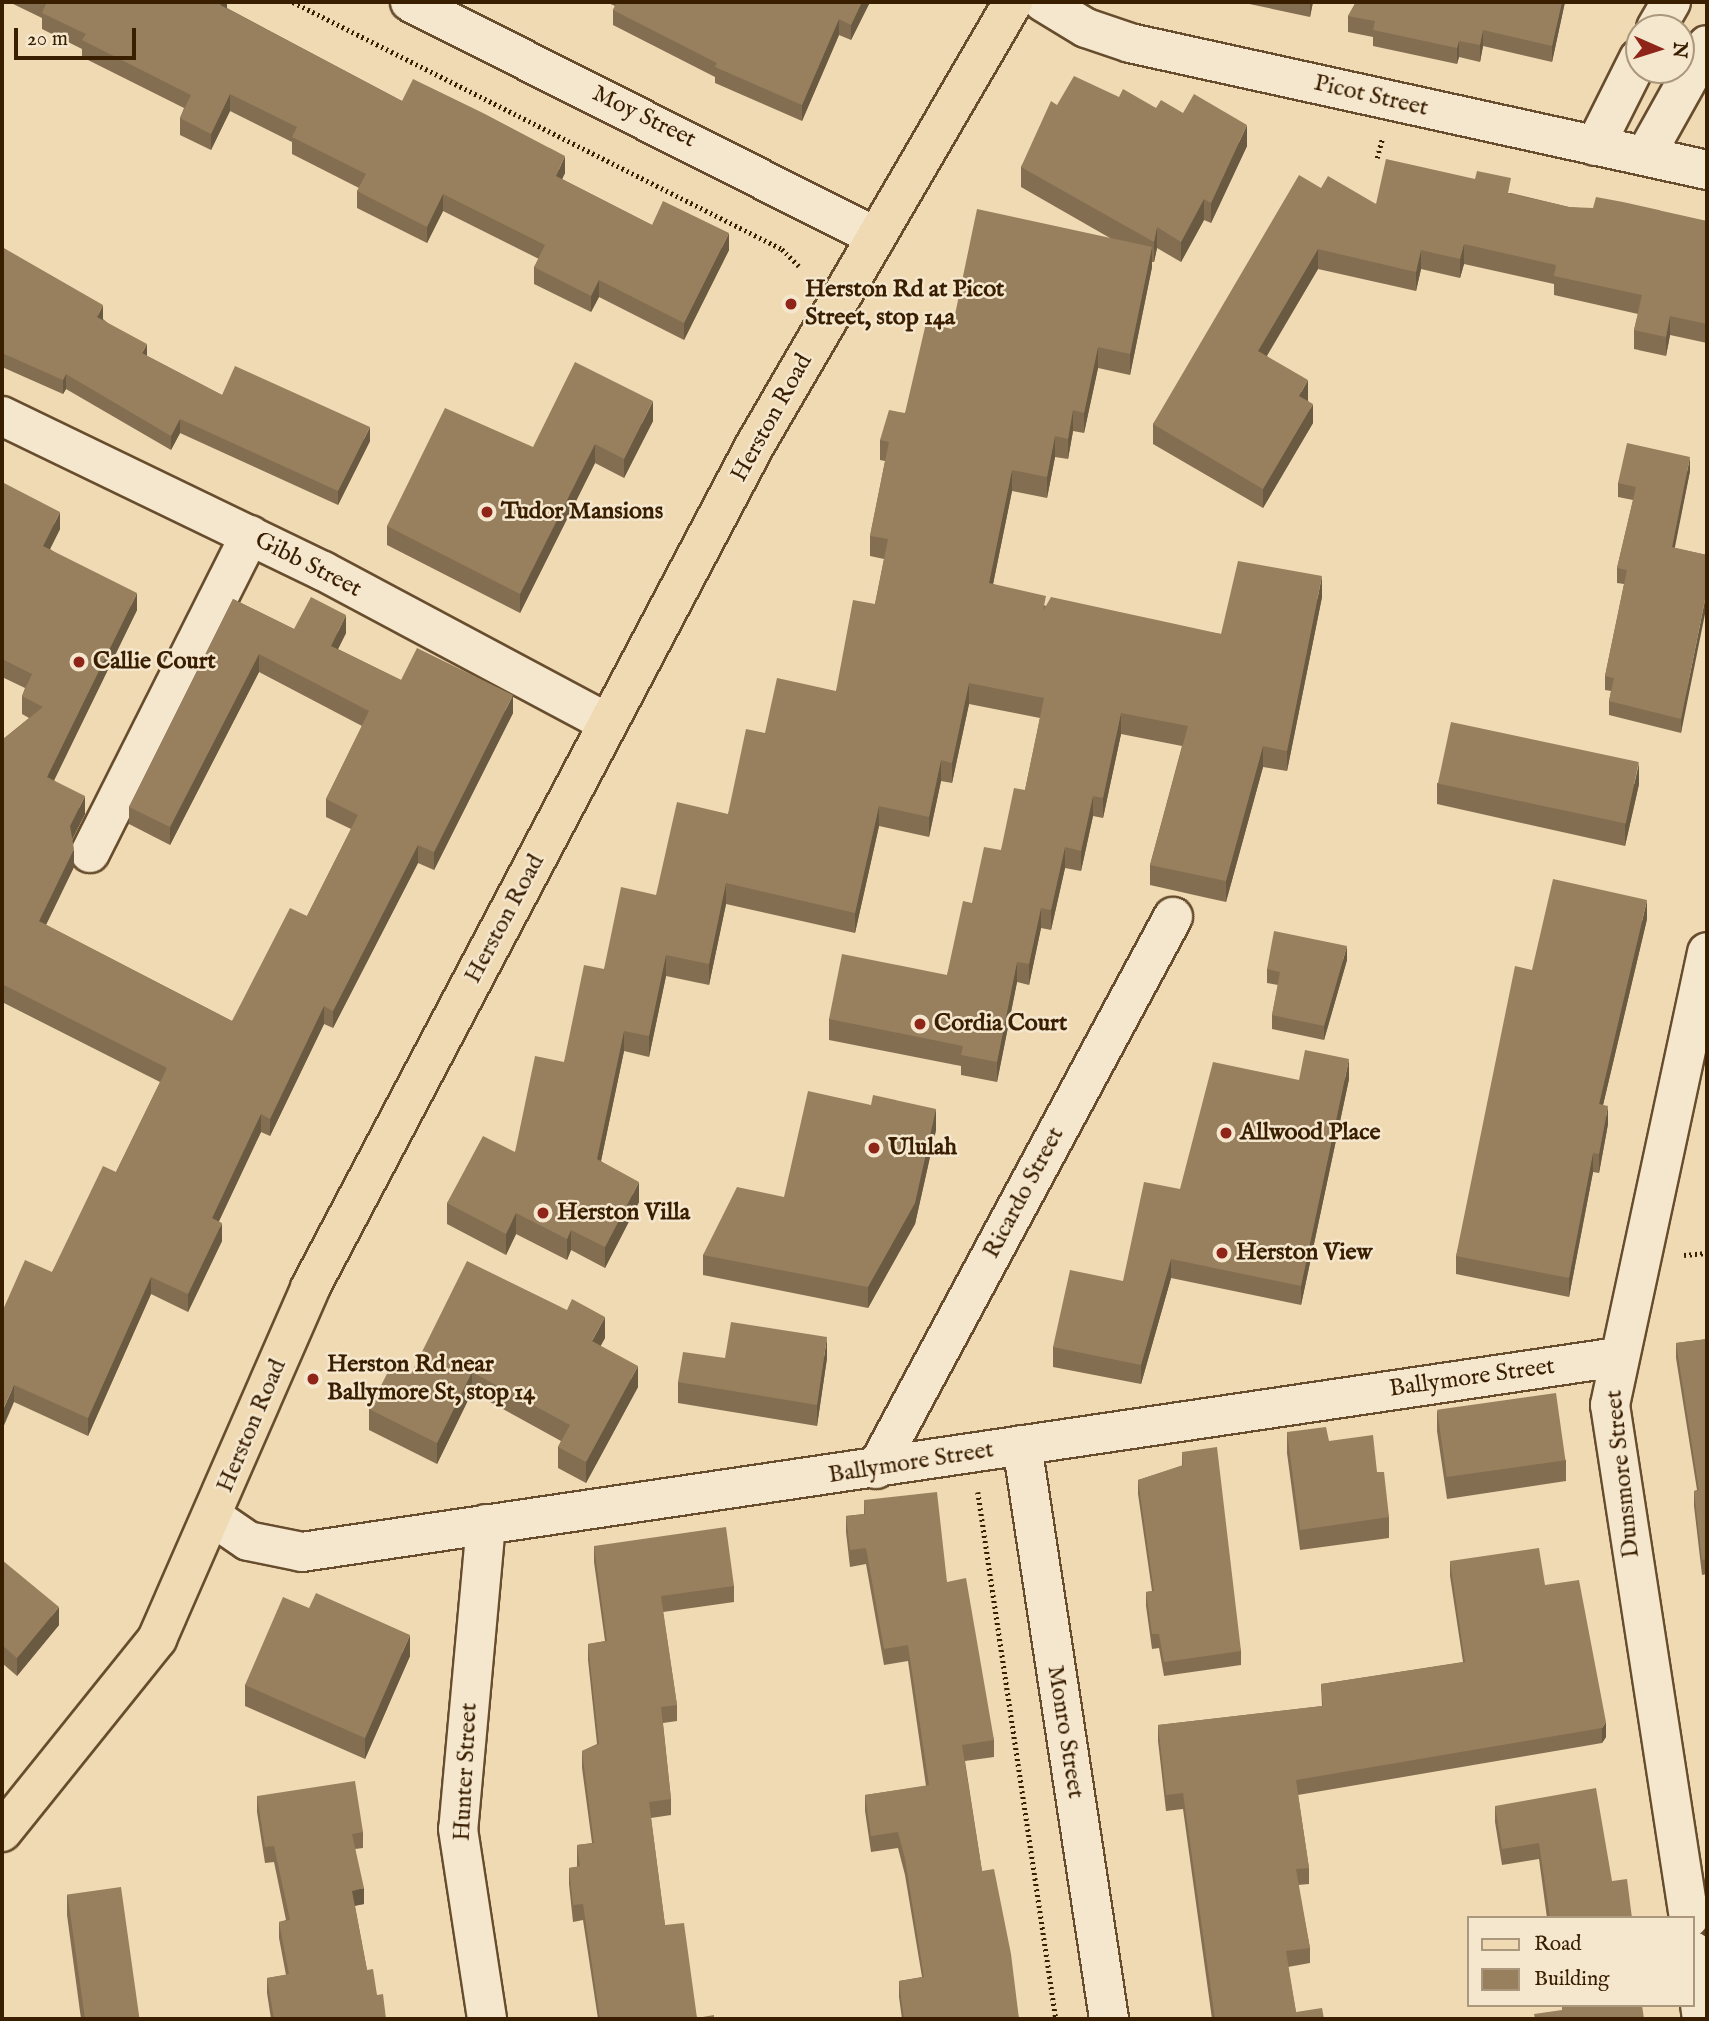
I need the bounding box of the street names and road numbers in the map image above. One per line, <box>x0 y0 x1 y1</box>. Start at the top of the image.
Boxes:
street label: Picot Street <box>1311 69 1431 123</box>
street label: Moy Street <box>587 80 701 154</box>
street label: Herston Road <box>725 349 819 487</box>
street label: Gibb Street <box>250 526 366 604</box>
street label: Herston Road <box>459 850 551 988</box>
street label: Ricardo Street <box>977 1122 1071 1264</box>
street label: Ballymore Street <box>1387 1352 1557 1404</box>
street label: Herston Road <box>211 1355 293 1497</box>
street label: Dunsmore Street <box>1600 1388 1646 1560</box>
street label: Ballymore Street <box>826 1436 996 1490</box>
street label: Monro Street <box>1040 1663 1090 1801</box>
street label: Hunter Street <box>448 1702 484 1842</box>

